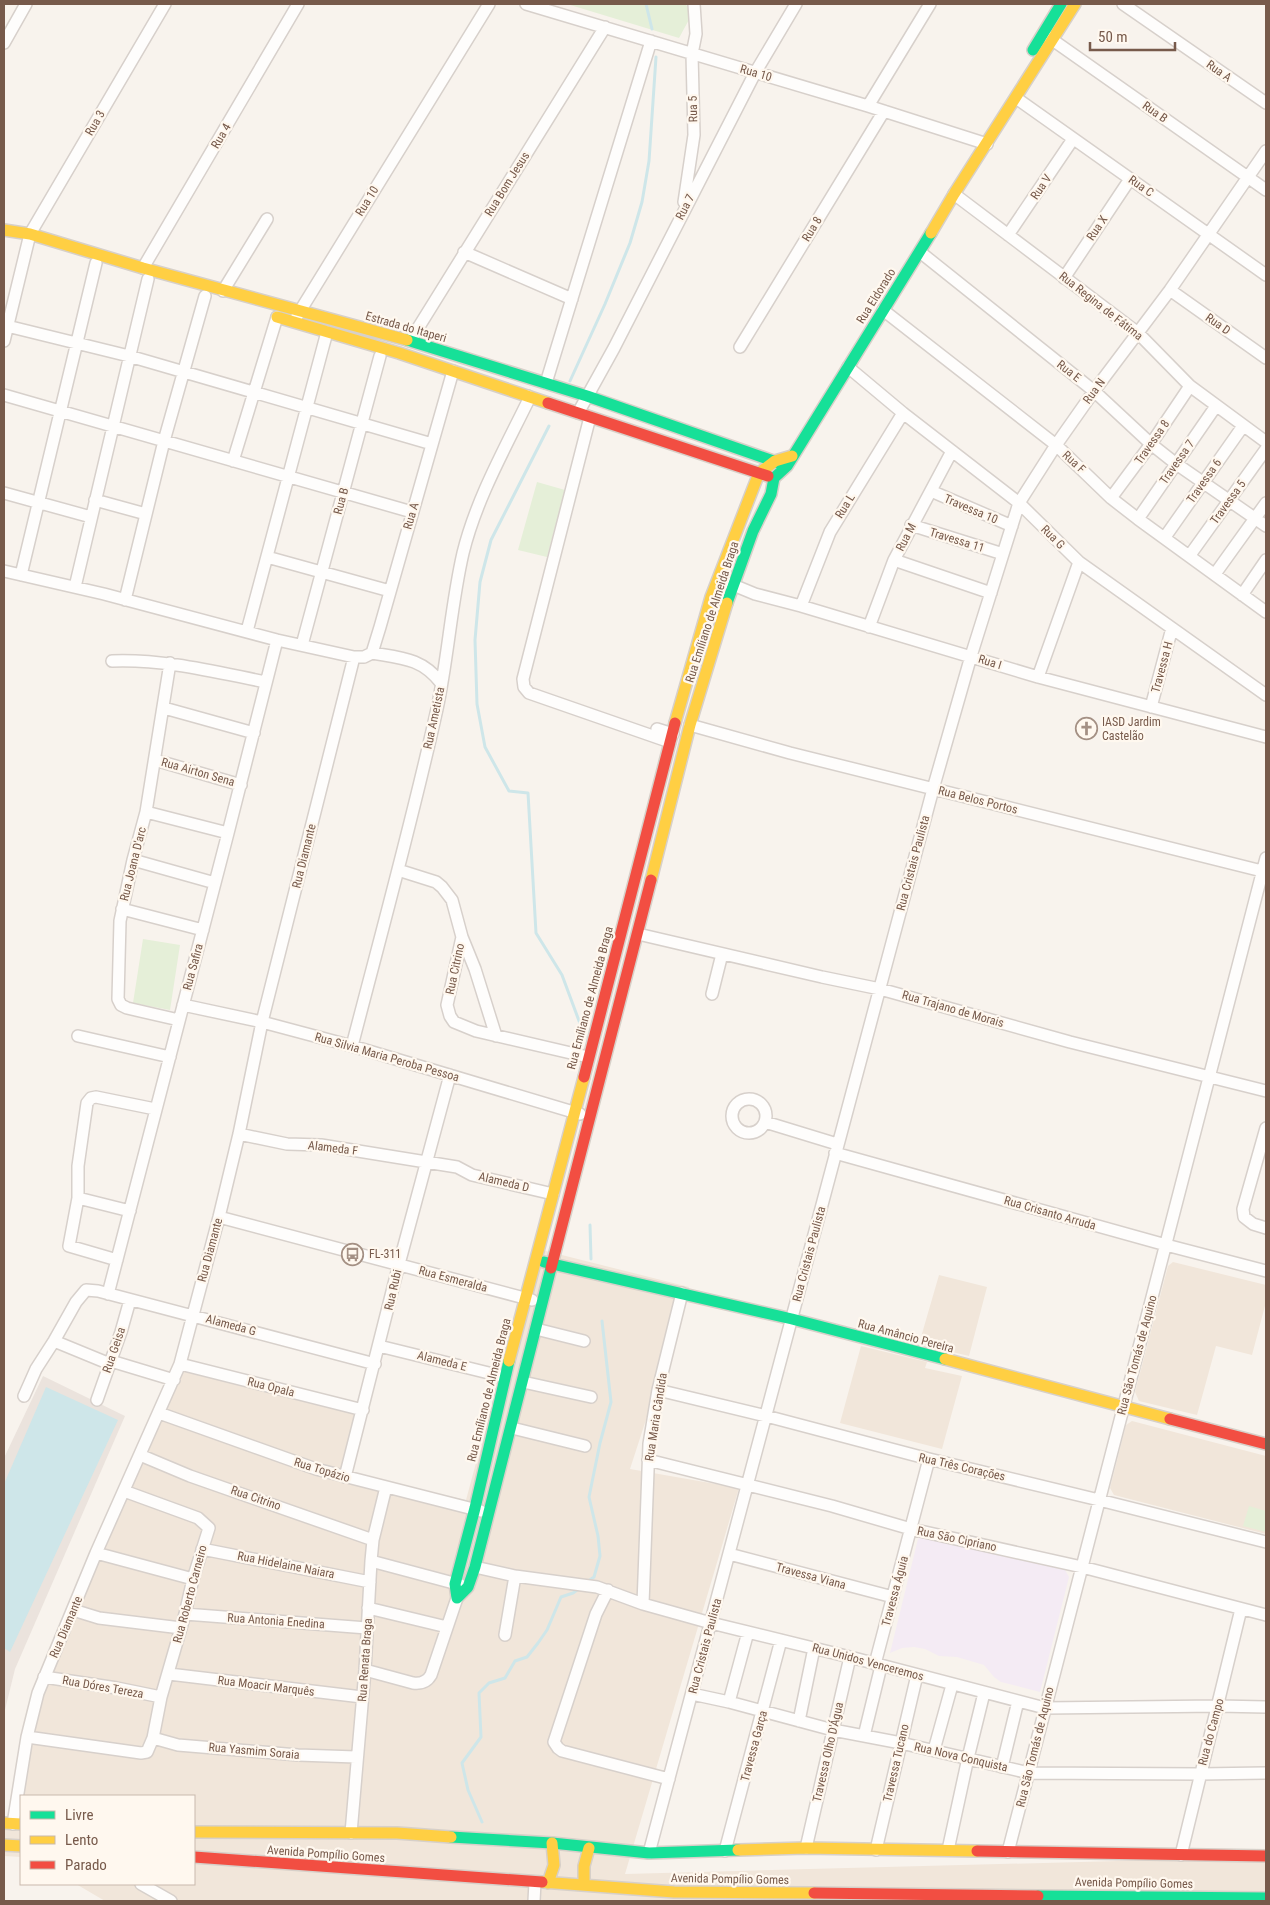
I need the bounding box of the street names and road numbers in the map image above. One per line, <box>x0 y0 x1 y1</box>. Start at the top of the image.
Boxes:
street label: Rua A <box>1204 57 1234 85</box>
street label: Rua 10 <box>738 62 774 84</box>
street label: Rua 5 <box>686 96 700 122</box>
street label: Rua B <box>1140 98 1170 126</box>
street label: Rua 3 <box>82 108 108 138</box>
street label: Rua 4 <box>208 121 234 151</box>
street label: Rua Bom Jesus <box>482 149 532 219</box>
street label: Rua V <box>1028 172 1055 202</box>
street label: Rua C <box>1126 172 1156 200</box>
street label: Rua 10 <box>352 183 382 219</box>
street label: Rua 7 <box>673 192 697 222</box>
street label: Rua X <box>1084 212 1111 243</box>
street label: Rua 8 <box>799 214 825 244</box>
street label: Rua Eldorado <box>853 266 899 326</box>
street label: Rua Regina de Fátima <box>1056 269 1146 343</box>
street label: Estrada do Itaperi <box>364 309 448 345</box>
street label: Rua D <box>1203 310 1233 338</box>
street label: Rua E <box>1054 357 1084 385</box>
street label: Rua N <box>1080 376 1108 406</box>
street label: Travessa 8 <box>1132 417 1172 467</box>
street label: Travessa 7 <box>1157 437 1197 487</box>
street label: Rua F <box>1060 448 1089 476</box>
street label: Travessa 6 <box>1184 456 1224 506</box>
street label: Travessa 5 <box>1207 477 1249 527</box>
street label: Rua B <box>331 486 351 516</box>
street label: Rua L <box>832 491 858 521</box>
street label: Travessa 10 <box>942 491 1000 527</box>
street label: Rua A <box>400 501 422 531</box>
street label: Rua M <box>893 521 919 553</box>
street label: Rua G <box>1038 522 1068 552</box>
street label: Travessa 11 <box>928 525 986 555</box>
street label: Rua Emíliano de Almeida Braga <box>683 539 742 684</box>
street label: Travessa H <box>1148 640 1176 694</box>
street label: Rua I <box>977 652 1003 672</box>
street label: Rua Ametista <box>421 685 447 750</box>
street label: Rua Airton Sena <box>160 755 237 789</box>
street label: Rua Belos Portos <box>937 783 1019 817</box>
street label: Rua Cristais Paulista <box>894 814 933 912</box>
street label: Rua Diamante <box>289 822 319 890</box>
street label: Rua Joana D'arc <box>117 825 149 903</box>
street label: Rua Emíliano de Almeida Braga <box>564 925 616 1071</box>
street label: Rua Safira <box>180 942 206 992</box>
street label: Rua Citrino <box>443 942 467 996</box>
street label: Rua Trajano de Morais <box>900 988 1006 1030</box>
street label: Rua Silvia Maria Peroba Pessoa <box>313 1030 461 1084</box>
street label: Alameda F <box>307 1138 359 1158</box>
street label: Alameda D <box>477 1169 531 1195</box>
street label: Rua Crisanto Arruda <box>1002 1193 1098 1233</box>
street label: Rua Cristais Paulista <box>790 1205 829 1303</box>
street label: Rua Diamante <box>195 1216 225 1284</box>
street label: Rua Esmeralda <box>417 1263 489 1295</box>
street label: Rua Rubi <box>382 1268 404 1312</box>
street label: Rua São Tomás de Aquino <box>1114 1294 1160 1416</box>
street label: Alameda G <box>204 1312 258 1338</box>
street label: Rua Emíliano de Almeida Braga <box>464 1316 514 1463</box>
street label: Rua Amâncio Pereira <box>857 1316 956 1356</box>
street label: Rua Geisa <box>100 1325 128 1375</box>
street label: Alameda E <box>416 1348 468 1374</box>
street label: Rua Maria Cândida <box>642 1372 670 1462</box>
street label: Rua Opala <box>246 1374 296 1400</box>
street label: Rua Três Corações <box>917 1450 1007 1484</box>
street label: Rua Topázio <box>292 1455 352 1485</box>
street label: Rua Citrino <box>229 1483 283 1513</box>
street label: Rua São Cipriano <box>916 1524 998 1554</box>
street label: Rua Roberto Carneiro <box>170 1544 210 1644</box>
street label: Rua Hidelaine Naiara <box>236 1549 336 1581</box>
street label: Travessa Águia <box>878 1554 911 1628</box>
street label: Travessa Viana <box>775 1560 848 1592</box>
street label: Rua Diamante <box>47 1594 85 1660</box>
street label: Rua Cristais Paulista <box>686 1597 725 1695</box>
street label: Rua Antonia Enedina <box>227 1611 325 1631</box>
street label: Rua Renata Braga <box>355 1618 375 1702</box>
street label: Rua Unidos Venceremos <box>811 1640 925 1684</box>
street label: Rua Dóres Tereza <box>61 1673 145 1701</box>
street label: Rua Moacir Marquês <box>217 1673 315 1699</box>
street label: Rua São Tomás de Aquino <box>1013 1685 1057 1809</box>
street label: Rua do Campo <box>1195 1697 1227 1767</box>
street label: Travessa Olho D'Água <box>809 1700 846 1803</box>
street label: Travessa Garça <box>738 1709 770 1783</box>
street label: Travessa Tucano <box>880 1723 912 1803</box>
street label: Rua Nova Conquista <box>913 1739 1009 1775</box>
street label: Rua Yasmim Soraia <box>208 1740 300 1762</box>
street label: Avenida Pompílio Gomes <box>267 1843 385 1865</box>
street label: Avenida Pompílio Gomes <box>671 1871 789 1887</box>
street label: Avenida Pompílio Gomes <box>1075 1875 1193 1891</box>

